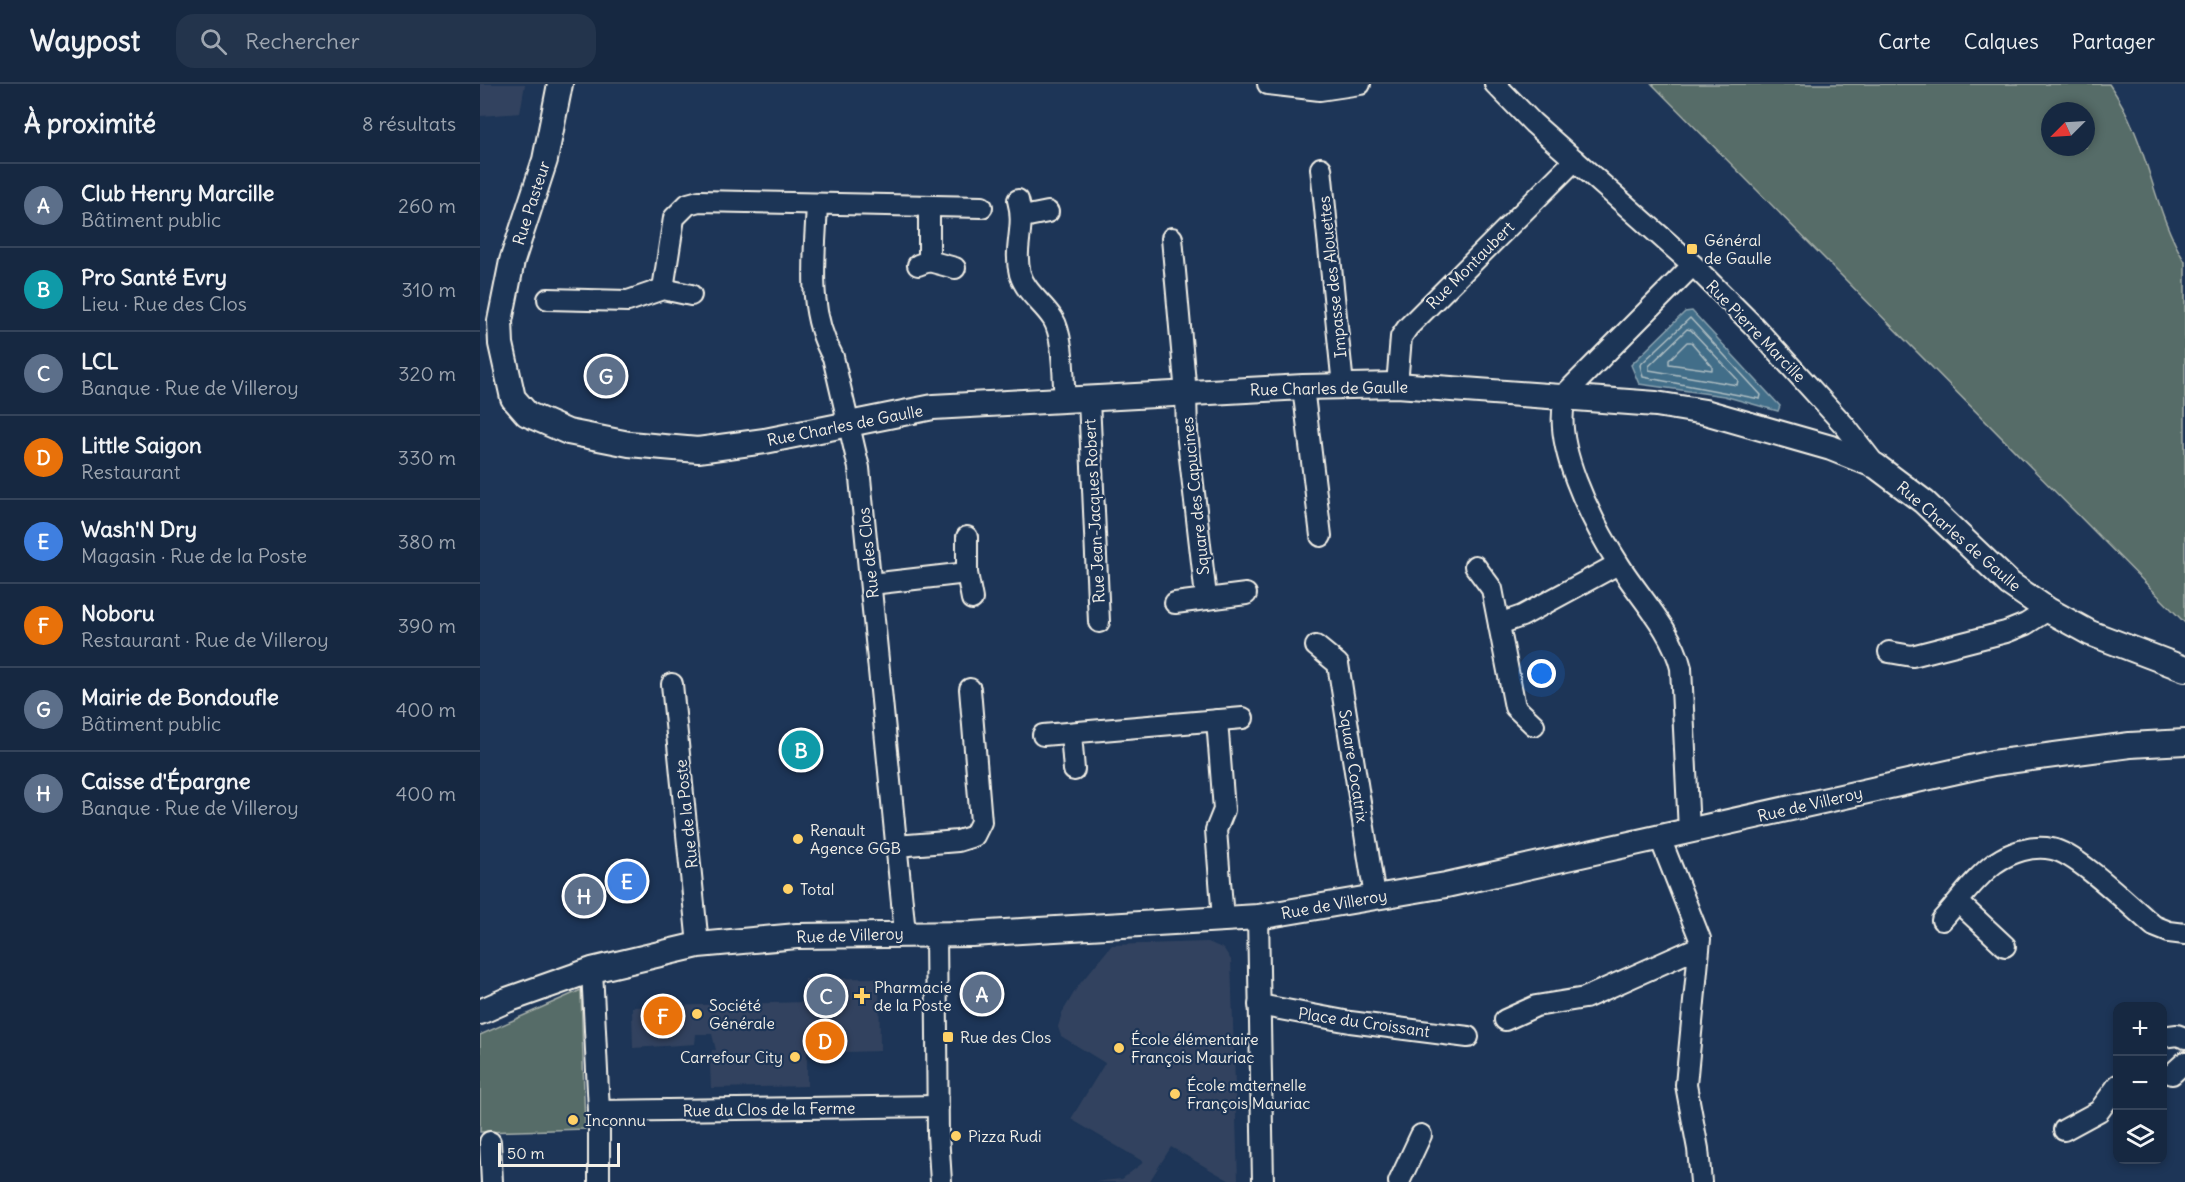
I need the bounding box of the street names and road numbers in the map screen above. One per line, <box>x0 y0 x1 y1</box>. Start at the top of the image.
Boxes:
street label: Rue Pasteur <box>508 158 554 248</box>
street label: Impasse des Alouettes <box>1314 195 1350 359</box>
street label: Rue Montaubert <box>1422 217 1518 313</box>
street label: Rue Pierre Marcille <box>1702 276 1810 386</box>
street label: Rue Charles de Gaulle <box>1250 377 1408 399</box>
street label: Rue Charles de Gaulle <box>766 400 924 450</box>
street label: Square des Capucines <box>1177 416 1213 576</box>
street label: Rue Jean-Jacques Robert <box>1079 418 1109 604</box>
street label: Rue Charles de Gaulle <box>1893 477 2025 595</box>
street label: Rue des Clos <box>853 507 883 599</box>
street label: Square Cocatrix <box>1335 708 1373 824</box>
street label: Rue de la Poste <box>670 759 702 869</box>
street label: Rue de Villeroy <box>1755 782 1865 826</box>
street label: Rue de Villeroy <box>1279 885 1389 923</box>
street label: Rue de Villeroy <box>796 923 904 947</box>
street label: Place du Croissant <box>1297 1003 1432 1041</box>
street label: Rue du Clos de la Ferme <box>682 1097 856 1121</box>

